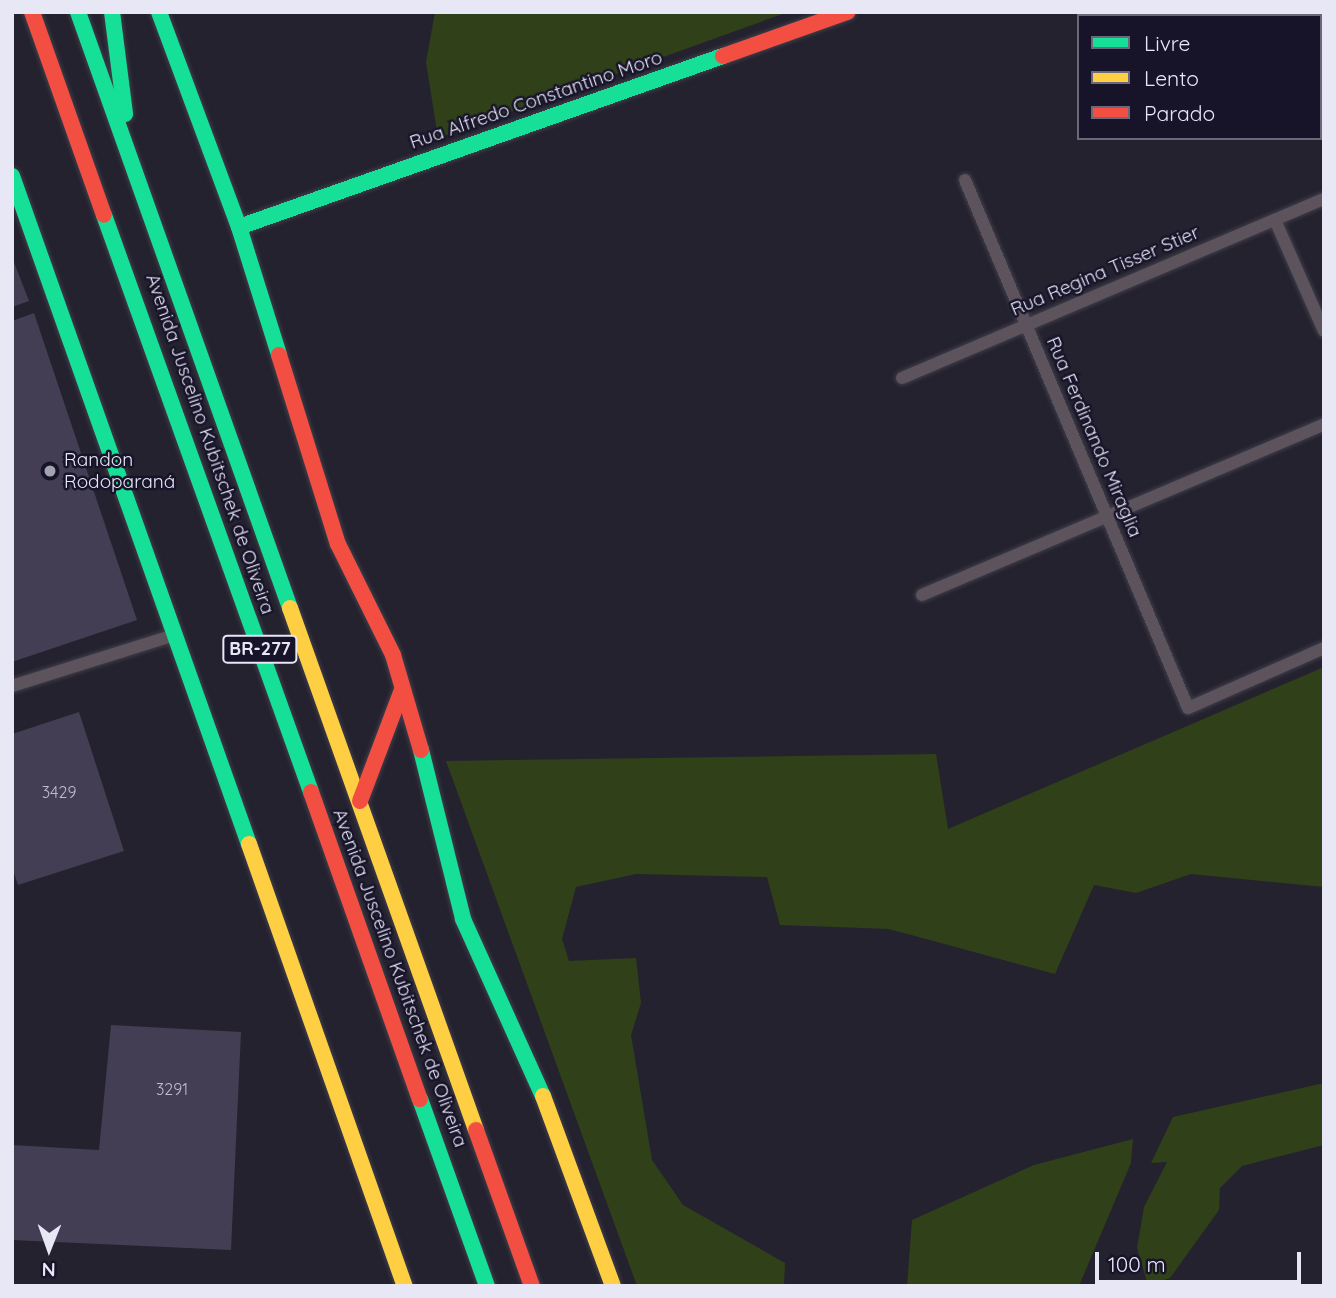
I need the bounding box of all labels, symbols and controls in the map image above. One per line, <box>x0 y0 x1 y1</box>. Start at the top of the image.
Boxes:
legend <box>1077 14 1322 140</box>
text: Livre <box>1144 30 1190 56</box>
street label: Rua Alfredo Constantino Moro <box>407 46 665 154</box>
text: Lento <box>1144 65 1199 91</box>
text: Parado <box>1144 100 1215 126</box>
street label: Rua Regina Tisser Stier <box>1007 221 1203 321</box>
street label: Avenida Juscelino Kubitschek de Oliveira <box>141 271 279 617</box>
street label: Rua Ferdinando Miraglia <box>1041 333 1147 541</box>
place label: Randon Rodoparaná <box>64 449 175 493</box>
marker: Randon Rodoparaná <box>42 463 58 479</box>
road number: BR-277 <box>222 634 298 664</box>
house number: 3429 <box>42 782 76 802</box>
street label: Avenida Juscelino Kubitschek de Oliveira <box>328 806 472 1150</box>
house number: 3291 <box>156 1079 188 1099</box>
north arrow <box>14 1214 84 1284</box>
scale bar <box>1098 1238 1304 1282</box>
text: 100 m <box>1108 1251 1166 1277</box>
text: N <box>41 1258 56 1282</box>

